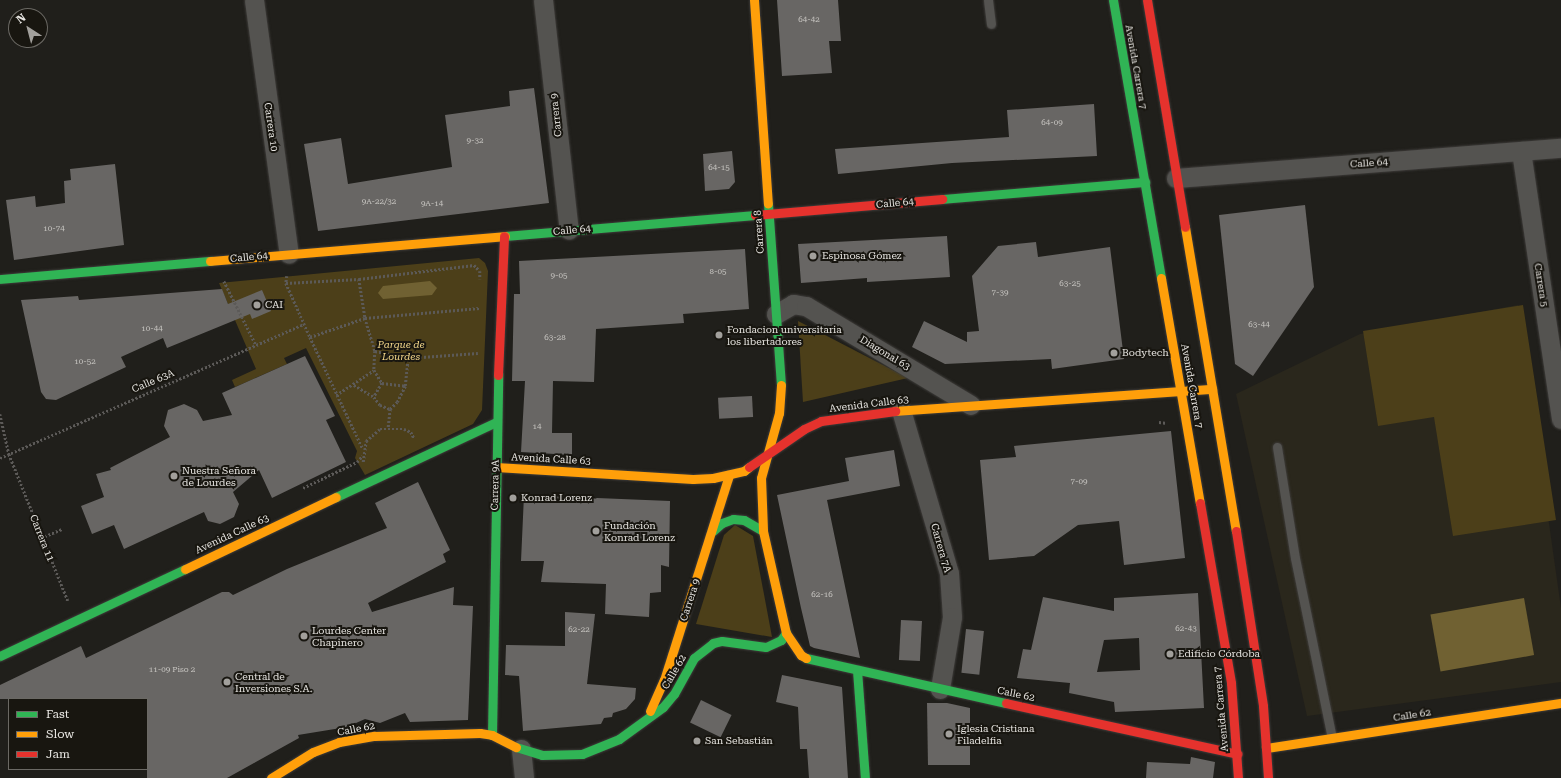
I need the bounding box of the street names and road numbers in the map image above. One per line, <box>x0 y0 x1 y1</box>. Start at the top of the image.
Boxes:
street label: Avenida Carrera 7 <box>1123 24 1149 110</box>
street label: Carrera 9 <box>548 93 564 137</box>
street label: Carrera 10 <box>262 102 280 152</box>
street label: Calle 64 <box>1350 156 1388 170</box>
street label: Calle 64 <box>876 195 914 211</box>
street label: Carrera 8 <box>751 210 767 254</box>
street label: Calle 64 <box>553 222 591 238</box>
street label: Calle 64 <box>230 249 268 265</box>
street label: Carrera 5 <box>1532 262 1550 308</box>
street label: Diagonal 63 <box>858 333 912 373</box>
street label: Avenida Carrera 7 <box>1179 343 1205 429</box>
street label: Calle 63A <box>130 367 176 395</box>
street label: Avenida Calle 63 <box>829 393 909 415</box>
street label: Avenida Calle 63 <box>511 451 591 467</box>
street label: Carrera 9A <box>489 460 501 510</box>
street label: Avenida Calle 63 <box>193 512 271 556</box>
street label: Carrera 11 <box>27 513 57 563</box>
street label: Carrera 7A <box>928 522 954 574</box>
street label: Carrera 9 <box>678 577 702 623</box>
street label: Calle 62 <box>659 653 689 691</box>
street label: Avenida Carrera 7 <box>1211 666 1231 752</box>
street label: Calle 62 <box>996 684 1036 704</box>
street label: Calle 62 <box>1392 706 1432 724</box>
street label: Calle 62 <box>336 719 376 739</box>

